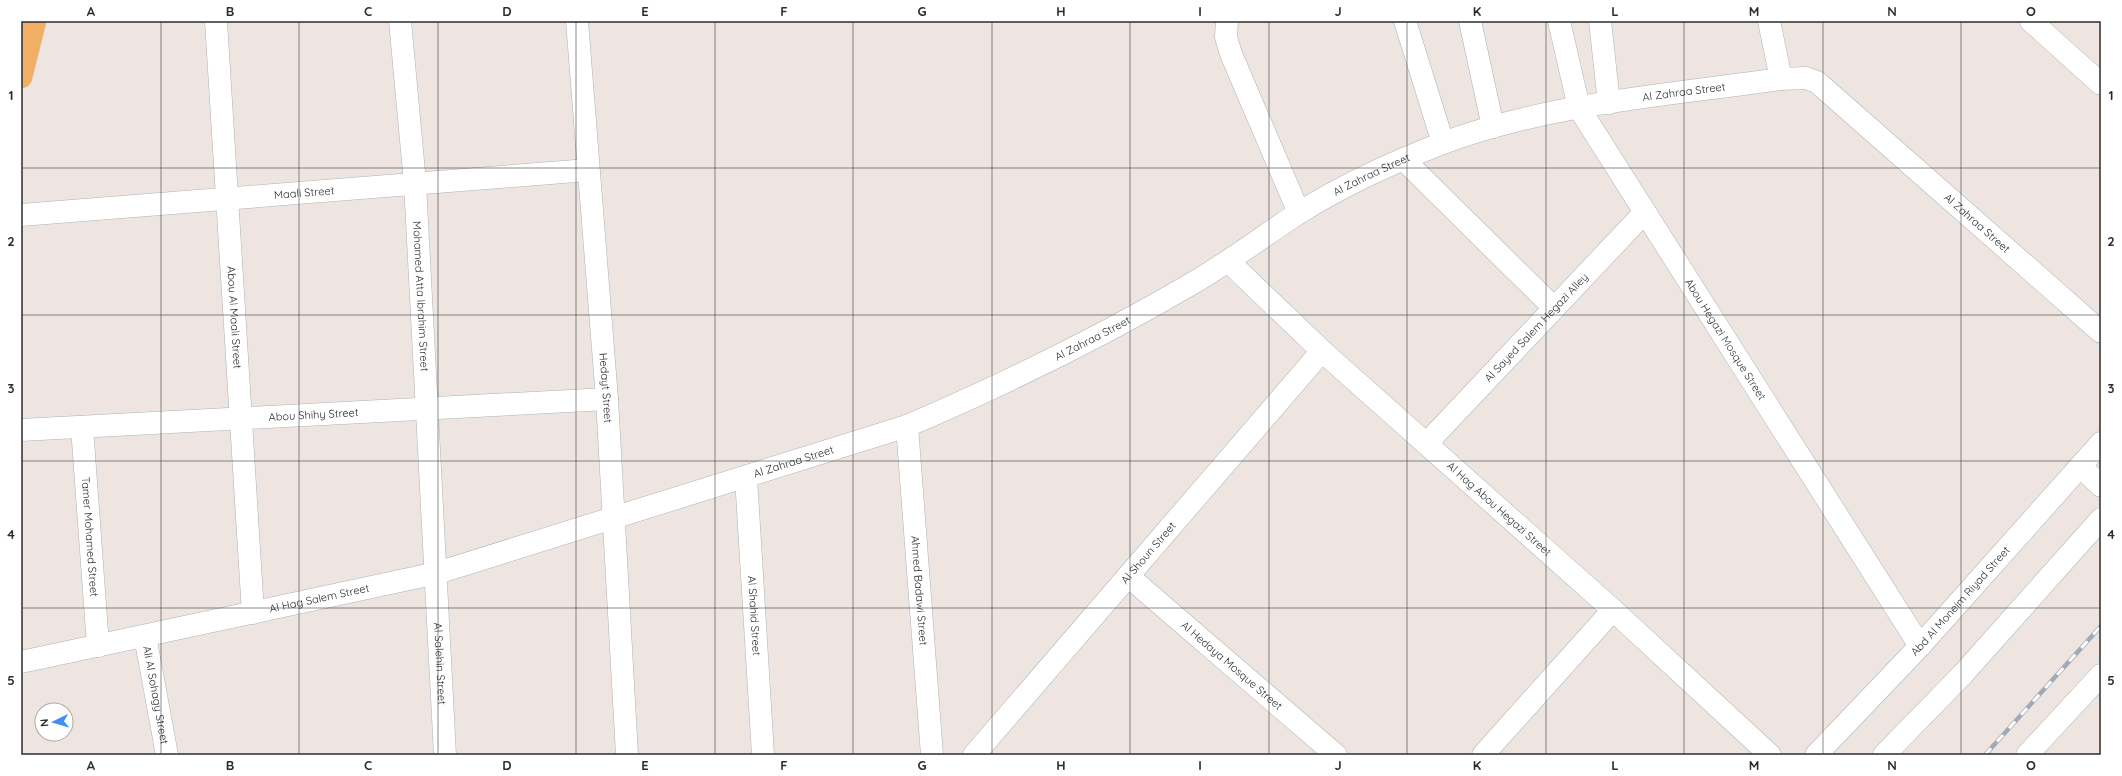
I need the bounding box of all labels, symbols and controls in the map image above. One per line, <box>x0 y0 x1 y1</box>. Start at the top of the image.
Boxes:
text: A <box>87 3 96 19</box>
text: B <box>226 3 234 19</box>
text: C <box>364 3 372 19</box>
text: D <box>502 3 512 19</box>
text: E <box>641 3 649 19</box>
text: F <box>780 3 788 19</box>
text: G <box>917 3 927 19</box>
text: H <box>1056 3 1066 19</box>
text: I <box>1198 3 1202 19</box>
text: J <box>1334 3 1342 19</box>
text: K <box>1473 3 1482 19</box>
text: L <box>1611 3 1619 19</box>
text: M <box>1749 3 1759 19</box>
text: N <box>1887 3 1897 19</box>
text: O <box>2026 3 2036 19</box>
street label: Al Zahraa Street <box>1642 79 1726 104</box>
text: 1 <box>8 87 14 103</box>
text: 1 <box>2108 87 2114 103</box>
street label: Al Zahraa Street <box>1331 150 1412 199</box>
street label: Maali Street <box>273 183 335 202</box>
street label: Al Zahraa Street <box>1941 190 2013 256</box>
street label: Mohamed Atta Ibrahim Street <box>410 220 432 372</box>
text: 2 <box>7 233 15 249</box>
text: 2 <box>2107 233 2115 249</box>
street label: Abou Al Maali Street <box>224 266 245 370</box>
street label: Al Sayed Salem Hegazi Alley <box>1481 270 1591 385</box>
street label: Abou Hegazi Mosque Street <box>1682 276 1769 403</box>
street label: Al Zahraa Street <box>1052 313 1133 364</box>
street label: Hedayt Street <box>596 352 615 424</box>
text: 3 <box>8 380 15 396</box>
text: 3 <box>2108 380 2115 396</box>
street label: Abou Shihy Street <box>268 405 359 424</box>
street label: Al Zahraa Street <box>752 442 836 481</box>
street label: Al Hag Abou Hegazi Street <box>1444 459 1555 559</box>
street label: Tamer Mohamed Street <box>79 476 101 598</box>
street label: Al Shoun Street <box>1118 519 1179 587</box>
text: 4 <box>7 526 15 542</box>
text: 4 <box>2107 526 2115 542</box>
street label: Ahmed Badawi Street <box>908 535 931 646</box>
street label: Abd Al Moneim Riyad Street <box>1907 543 2013 659</box>
street label: Al Shahid Street <box>745 575 764 656</box>
street label: Al Hag Salem Street <box>268 581 371 616</box>
street label: Al Hedaya Mosque Street <box>1178 618 1286 713</box>
street label: Al Salehin Street <box>431 622 449 705</box>
street label: Ali Al Sohagy Street <box>140 645 172 746</box>
text: 5 <box>7 672 15 688</box>
text: 5 <box>2107 672 2115 688</box>
north arrow <box>34 702 74 742</box>
text: N <box>37 718 51 728</box>
text: A <box>87 757 96 773</box>
text: B <box>226 757 234 773</box>
text: C <box>364 757 372 773</box>
text: D <box>502 757 512 773</box>
text: E <box>641 757 649 773</box>
text: F <box>780 757 788 773</box>
text: G <box>917 757 927 773</box>
text: H <box>1056 757 1066 773</box>
text: I <box>1198 757 1202 773</box>
text: J <box>1334 757 1342 773</box>
text: K <box>1473 757 1482 773</box>
text: L <box>1611 757 1619 773</box>
text: M <box>1749 757 1759 773</box>
text: N <box>1887 757 1897 773</box>
text: O <box>2026 757 2036 773</box>

